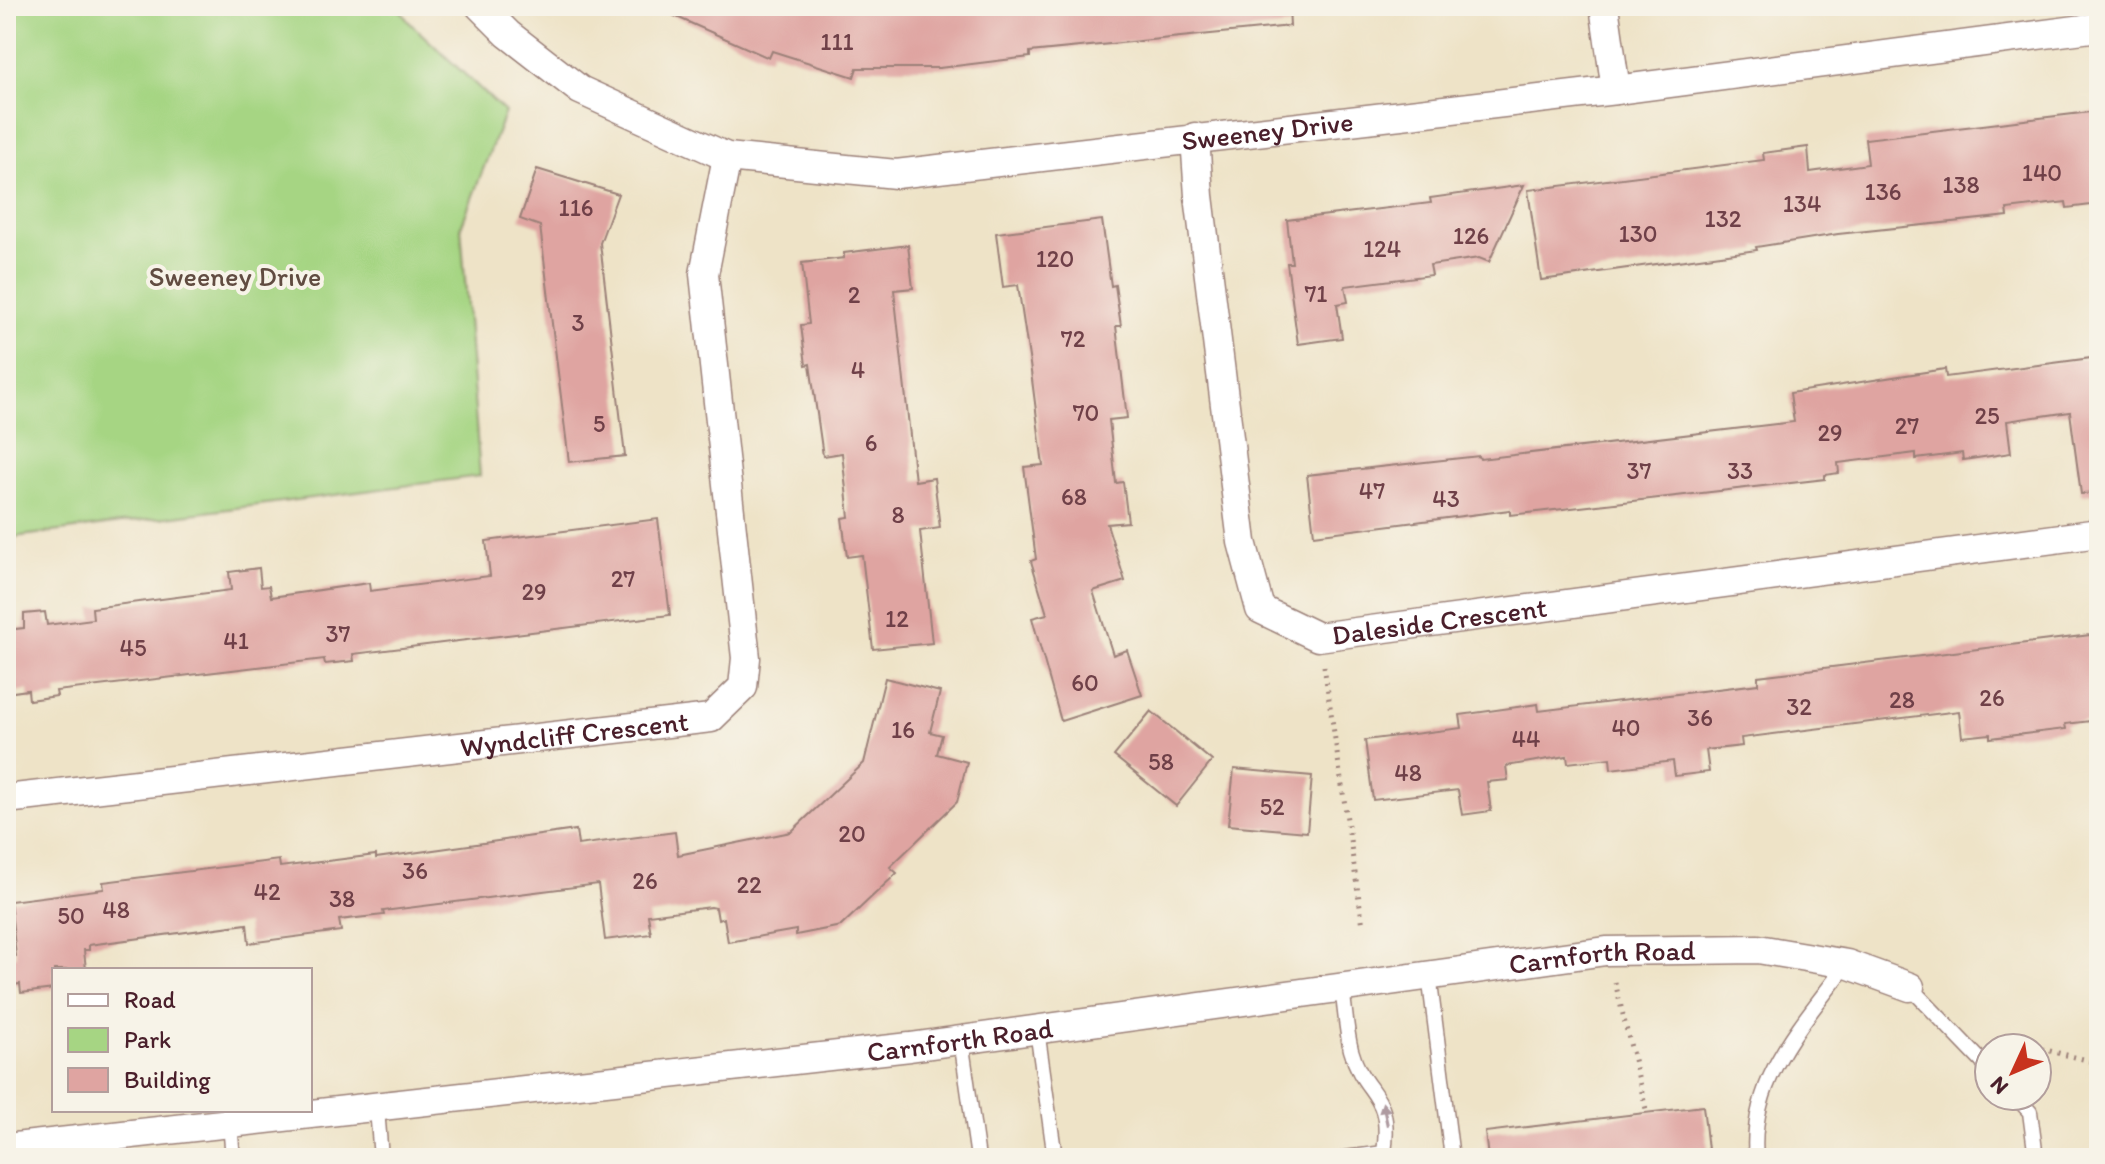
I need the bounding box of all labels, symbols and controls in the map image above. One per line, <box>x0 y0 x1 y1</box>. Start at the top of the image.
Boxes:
house number: 111 <box>820 27 854 56</box>
street label: Sweeney Drive <box>1180 104 1355 158</box>
house number: 140 <box>2022 158 2062 187</box>
house number: 138 <box>1942 170 1980 199</box>
house number: 136 <box>1865 177 1901 206</box>
house number: 134 <box>1783 189 1821 218</box>
house number: 116 <box>559 193 593 222</box>
house number: 132 <box>1705 204 1742 233</box>
house number: 130 <box>1619 219 1658 248</box>
house number: 126 <box>1453 221 1489 250</box>
house number: 124 <box>1363 234 1401 263</box>
house number: 120 <box>1036 244 1074 273</box>
park label: Sweeney Drive <box>149 259 321 293</box>
house number: 71 <box>1304 279 1328 308</box>
house number: 2 <box>848 280 861 309</box>
house number: 3 <box>571 308 585 337</box>
house number: 72 <box>1061 324 1086 353</box>
house number: 4 <box>851 355 865 384</box>
house number: 70 <box>1073 398 1099 427</box>
house number: 25 <box>1974 401 2000 430</box>
house number: 5 <box>593 409 605 438</box>
house number: 27 <box>1895 411 1919 440</box>
house number: 29 <box>1817 418 1843 447</box>
house number: 6 <box>865 428 877 457</box>
house number: 37 <box>1627 456 1652 485</box>
house number: 33 <box>1727 456 1753 485</box>
house number: 47 <box>1359 476 1385 505</box>
house number: 68 <box>1061 482 1087 511</box>
house number: 43 <box>1432 484 1460 513</box>
house number: 8 <box>891 500 905 529</box>
house number: 27 <box>611 564 635 593</box>
house number: 29 <box>521 577 547 606</box>
street label: Daleside Crescent <box>1330 590 1549 652</box>
house number: 12 <box>885 604 909 633</box>
house number: 37 <box>326 619 351 648</box>
house number: 41 <box>223 626 249 655</box>
house number: 45 <box>119 633 147 662</box>
house number: 60 <box>1071 668 1099 697</box>
house number: 26 <box>1979 683 2005 712</box>
house number: 28 <box>1889 685 1915 714</box>
house number: 32 <box>1786 692 1812 721</box>
house number: 36 <box>1687 703 1713 732</box>
street label: Wyndcliff Crescent <box>458 704 690 764</box>
house number: 40 <box>1611 713 1641 742</box>
house number: 16 <box>891 715 915 744</box>
house number: 44 <box>1512 724 1540 753</box>
house number: 58 <box>1148 747 1174 776</box>
house number: 48 <box>1394 758 1422 787</box>
house number: 52 <box>1259 792 1285 821</box>
house number: 20 <box>838 819 866 848</box>
house number: 36 <box>402 856 428 885</box>
house number: 26 <box>632 866 658 895</box>
house number: 22 <box>736 870 762 899</box>
house number: 42 <box>253 877 281 906</box>
house number: 38 <box>329 884 355 913</box>
house number: 48 <box>102 895 130 924</box>
house number: 50 <box>57 901 85 930</box>
street label: Carnforth Road <box>1507 933 1696 981</box>
legend <box>52 968 312 1112</box>
text: Road <box>124 985 176 1014</box>
street label: Carnforth Road <box>865 1010 1056 1069</box>
text: Park <box>124 1025 171 1054</box>
north arrow <box>1973 1032 2053 1112</box>
text: Building <box>124 1065 211 1094</box>
text: N <box>1984 1071 2014 1100</box>
one-way arrow <box>1378 1102 1391 1127</box>

